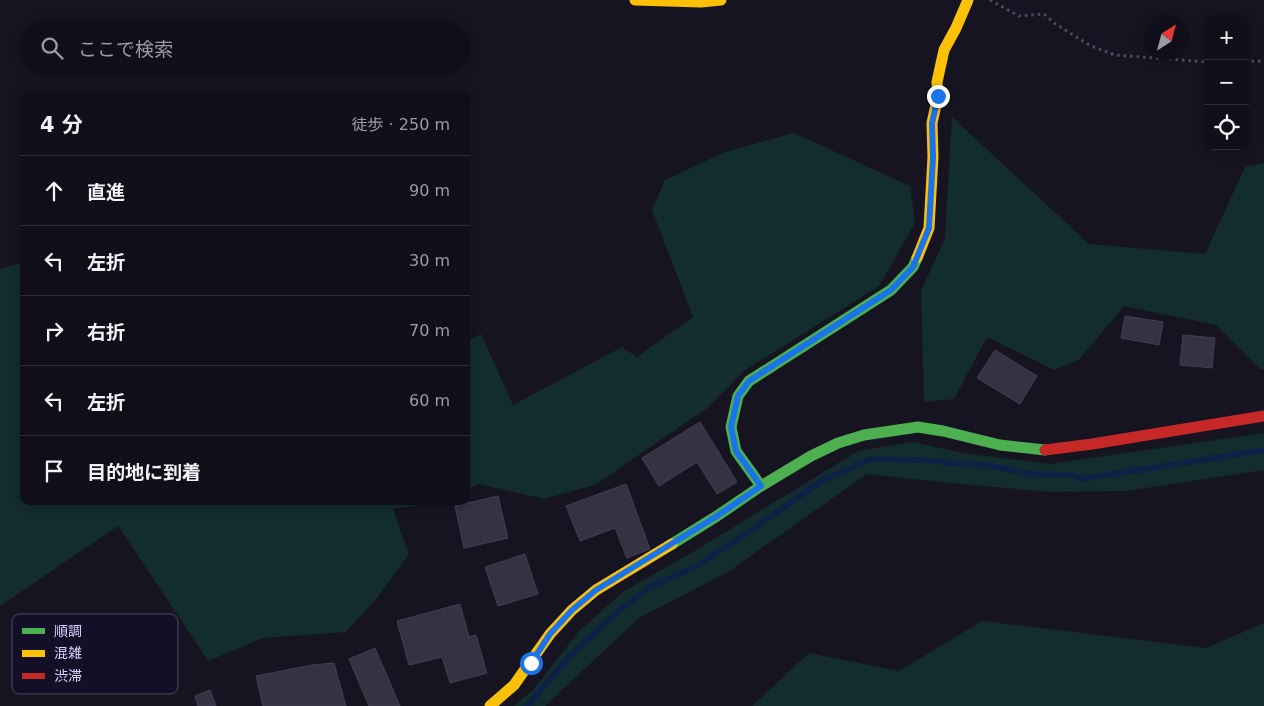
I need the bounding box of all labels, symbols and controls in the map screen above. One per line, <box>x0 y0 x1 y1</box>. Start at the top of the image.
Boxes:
north arrow <box>1144 15 1189 60</box>
map controls <box>1204 15 1249 150</box>
button: + <box>1204 15 1249 60</box>
search box <box>20 20 470 75</box>
icon: search <box>38 34 66 62</box>
text: ここで検索 <box>78 38 173 60</box>
button: − <box>1204 60 1249 105</box>
route end <box>927 85 950 108</box>
button: locate <box>1204 105 1249 150</box>
text: 4 分 <box>40 113 83 137</box>
text: 徒歩 · 250 m <box>352 115 450 134</box>
icon: ahead <box>40 177 68 205</box>
text: 直進 <box>87 181 125 203</box>
text: 90 m <box>409 181 450 200</box>
icon: left <box>40 247 68 275</box>
text: 左折 <box>87 251 125 273</box>
text: 30 m <box>409 251 450 270</box>
icon: right <box>40 317 68 345</box>
text: 右折 <box>87 321 125 343</box>
text: 70 m <box>409 321 450 340</box>
icon: left <box>40 387 68 415</box>
text: 左折 <box>87 391 125 413</box>
text: 60 m <box>409 391 450 410</box>
icon: arrive <box>40 457 68 485</box>
text: 目的地に到着 <box>87 461 201 483</box>
legend <box>12 614 178 694</box>
text: 順調 <box>54 623 82 639</box>
text: 混雑 <box>54 645 82 661</box>
route start <box>520 652 543 675</box>
text: 渋滞 <box>54 668 82 684</box>

